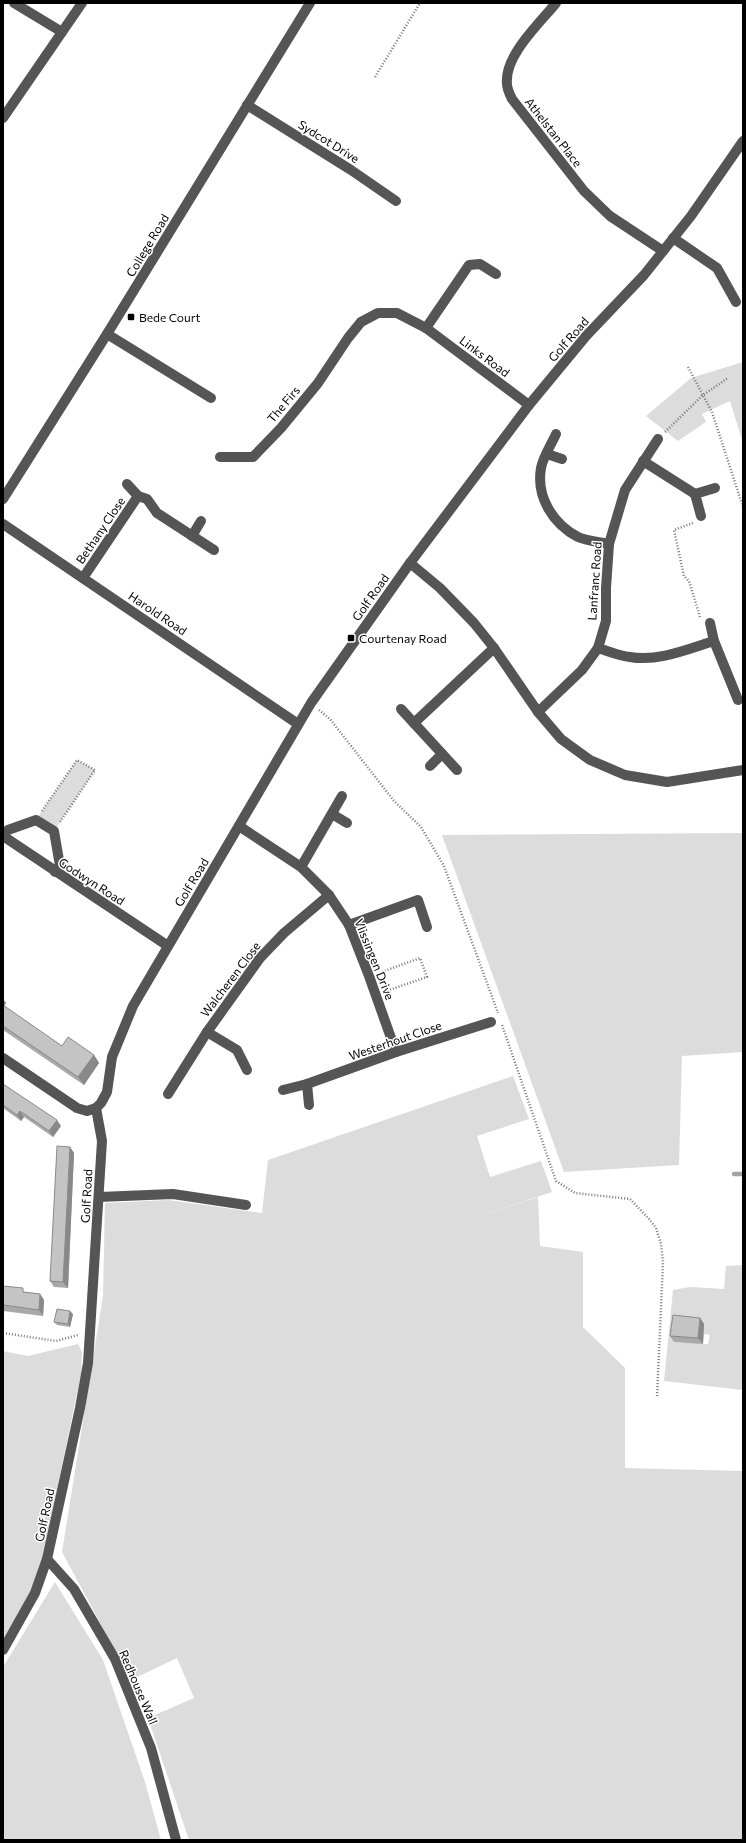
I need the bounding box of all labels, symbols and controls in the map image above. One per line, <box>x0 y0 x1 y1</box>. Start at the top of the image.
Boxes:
street label: Athelstan Place <box>523 95 585 169</box>
street label: Sydcot Drive <box>296 117 362 165</box>
street label: College Road <box>123 211 171 279</box>
place label: Bede Court <box>139 310 201 324</box>
marker: Bede Court <box>126 312 136 322</box>
street label: Golf Road <box>545 314 591 364</box>
street label: Links Road <box>457 333 513 379</box>
street label: The Firs <box>264 383 302 425</box>
street label: Bethany Close <box>73 494 127 566</box>
street label: Lanfranc Road <box>584 541 604 621</box>
street label: Golf Road <box>349 571 391 623</box>
street label: Harold Road <box>126 588 190 638</box>
place label: Courtenay Road <box>359 631 447 645</box>
marker: Courtenay Road <box>346 633 356 643</box>
street label: Godwyn Road <box>56 854 128 908</box>
street label: Golf Road <box>171 855 211 909</box>
street label: Vlissingen Drive <box>352 916 398 1002</box>
street label: Walcheren Close <box>197 939 263 1019</box>
street label: Westerhout Close <box>347 1018 443 1062</box>
street label: Golf Road <box>78 1169 94 1223</box>
street label: Golf Road <box>32 1487 56 1543</box>
street label: Redhouse Wall <box>117 1648 161 1726</box>

